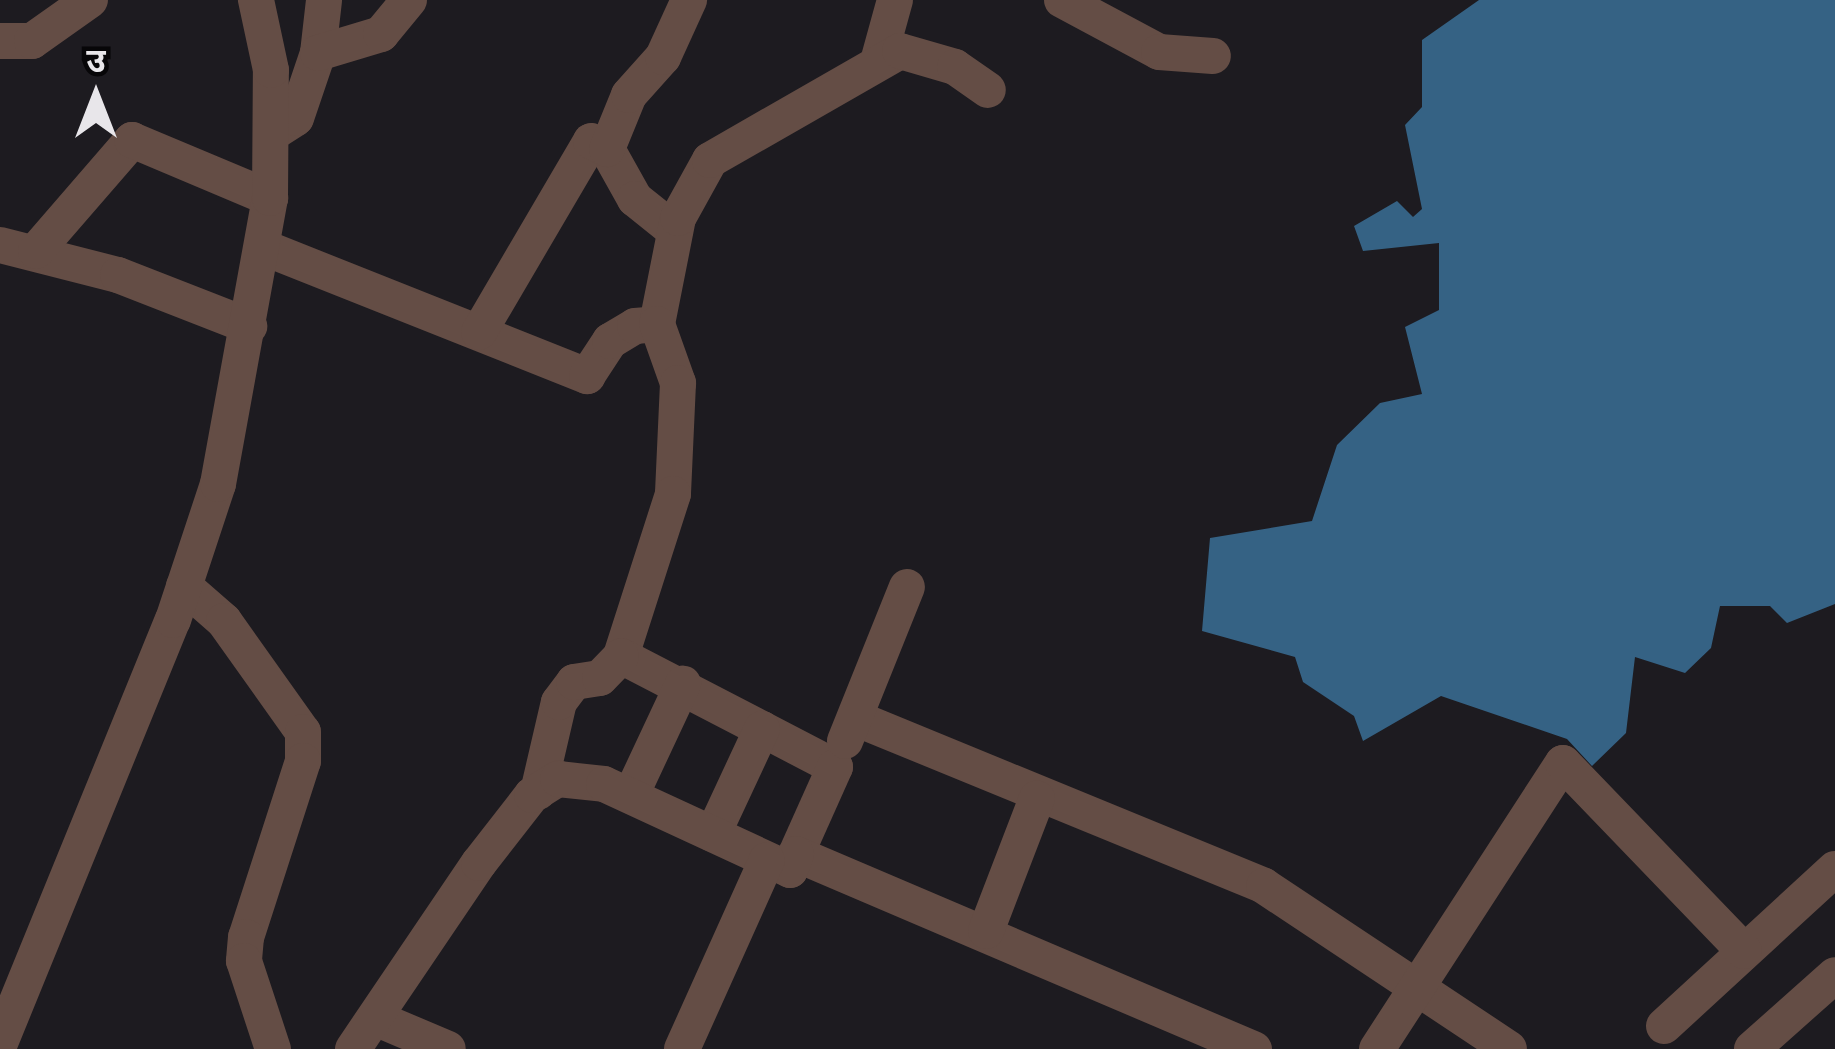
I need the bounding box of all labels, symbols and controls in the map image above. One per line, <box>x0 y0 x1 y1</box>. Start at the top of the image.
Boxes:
north arrow <box>36 36 156 156</box>
text: उ <box>86 41 106 78</box>

